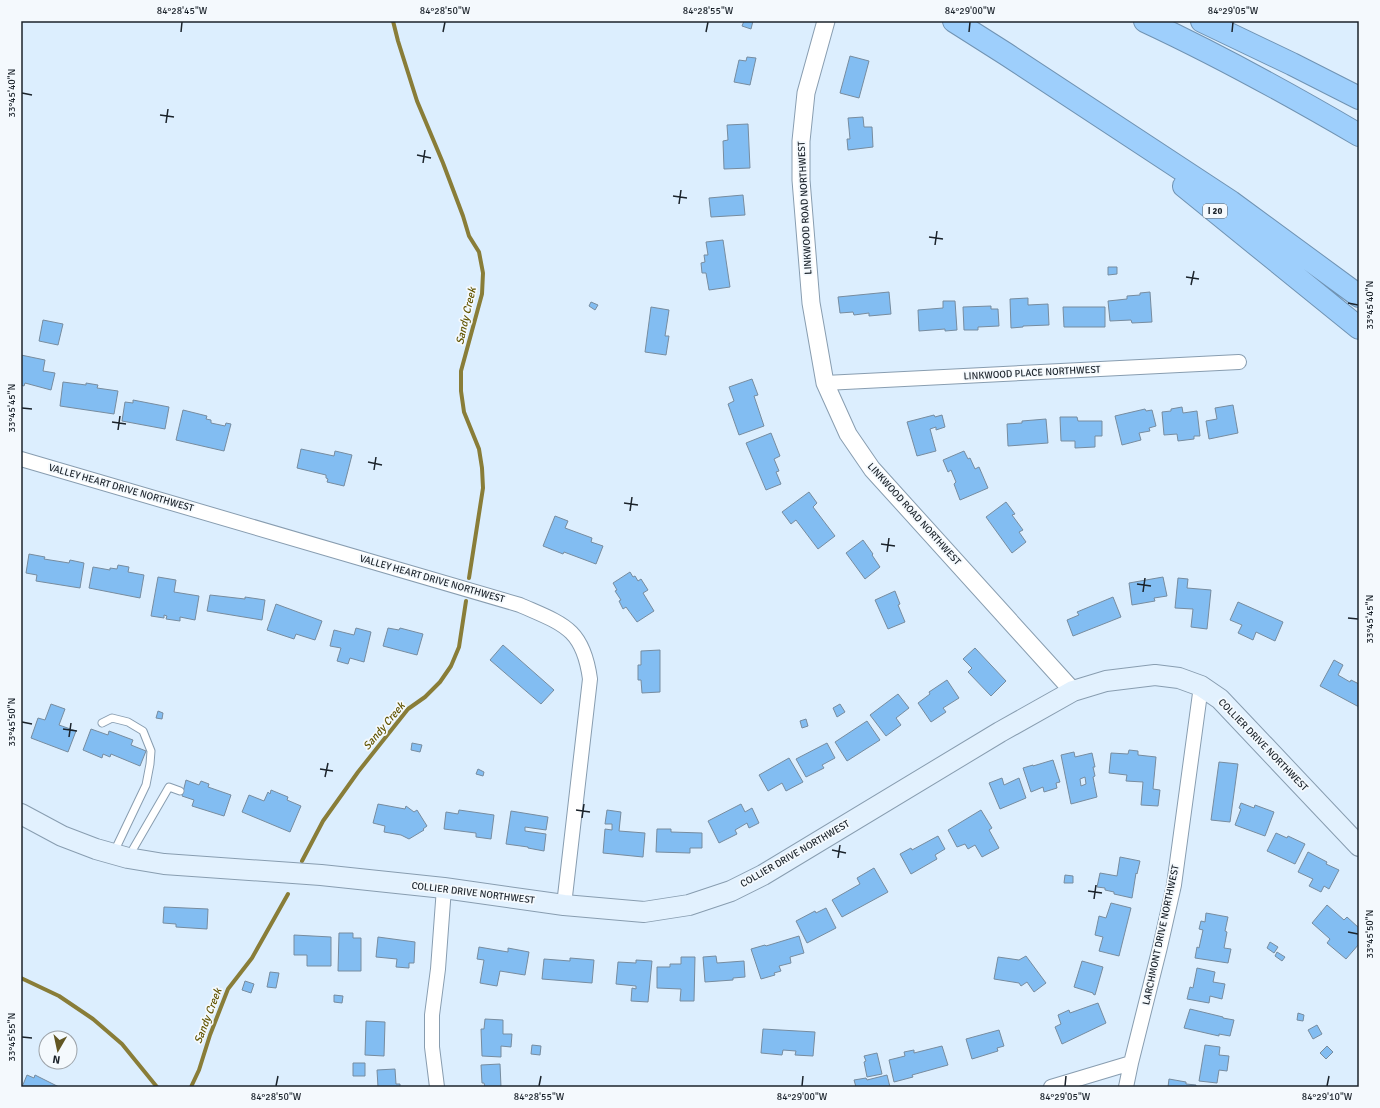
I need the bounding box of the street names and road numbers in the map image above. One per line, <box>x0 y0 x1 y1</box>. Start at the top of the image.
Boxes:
street label: LINKWOOD ROAD NORTHWEST <box>796 141 814 275</box>
road number: I 20 <box>1203 204 1227 218</box>
street label: LINKWOOD PLACE NORTHWEST <box>963 363 1101 383</box>
street label: LINKWOOD ROAD NORTHWEST <box>865 460 963 568</box>
street label: VALLEY HEART DRIVE NORTHWEST <box>47 462 195 515</box>
street label: VALLEY HEART DRIVE NORTHWEST <box>358 553 506 606</box>
street label: COLLIER DRIVE NORTHWEST <box>1216 696 1310 794</box>
street label: COLLIER DRIVE NORTHWEST <box>738 818 852 890</box>
street label: LARCHMONT DRIVE NORTHWEST <box>1140 864 1182 1006</box>
street label: COLLIER DRIVE NORTHWEST <box>411 879 535 907</box>

